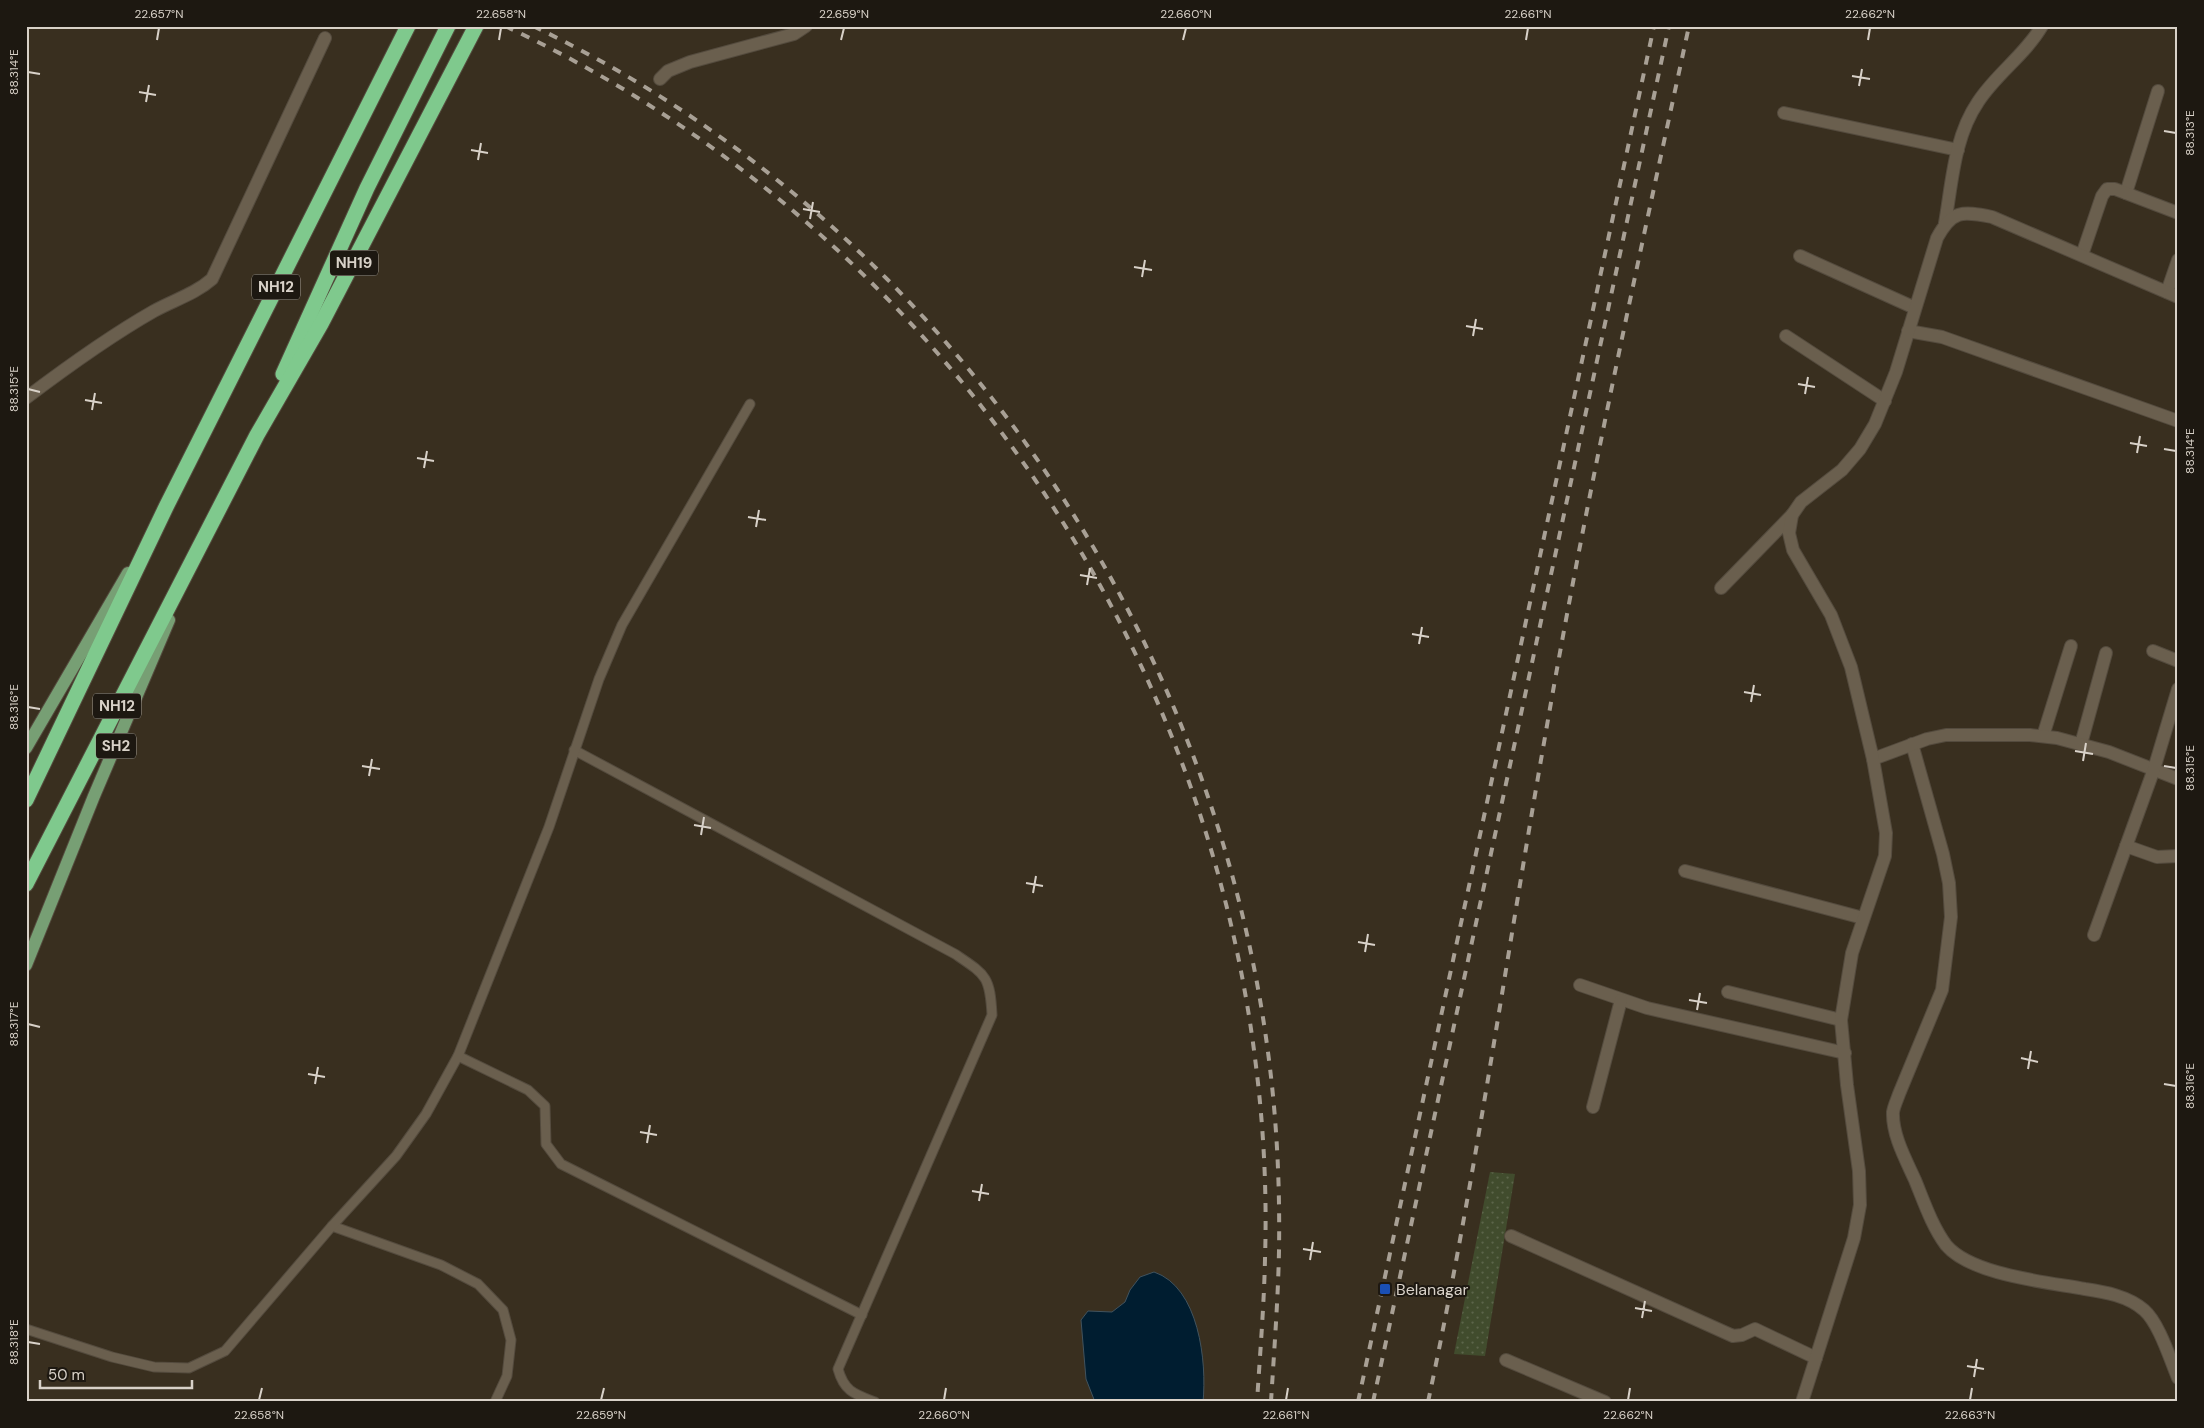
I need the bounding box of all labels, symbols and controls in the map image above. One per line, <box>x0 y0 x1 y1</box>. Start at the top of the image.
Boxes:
text: 22.657°N <box>134 6 184 22</box>
text: 22.658°N <box>476 6 526 22</box>
text: 22.659°N <box>819 6 869 22</box>
text: 22.660°N <box>1160 6 1212 22</box>
text: 22.661°N <box>1504 6 1552 22</box>
text: 22.662°N <box>1845 6 1895 22</box>
text: 88.314°E <box>6 49 22 95</box>
text: 88.313°E <box>2182 110 2198 156</box>
road number: NH19 <box>330 250 378 276</box>
road number: NH12 <box>252 274 300 300</box>
text: 88.315°E <box>6 366 22 412</box>
text: 88.314°E <box>2182 428 2198 474</box>
text: 88.316°E <box>6 684 22 730</box>
road number: NH12 <box>93 694 141 718</box>
road number: SH2 <box>96 734 136 758</box>
text: 88.315°E <box>2182 745 2198 791</box>
text: 88.317°E <box>6 1001 22 1046</box>
text: 88.316°E <box>2182 1063 2198 1109</box>
place label: Belanagar <box>1396 1279 1469 1300</box>
marker: Belanagar <box>1378 1282 1392 1296</box>
text: 88.318°E <box>6 1319 22 1365</box>
scale bar <box>40 1358 192 1390</box>
text: 50 m <box>48 1365 85 1385</box>
text: 22.658°N <box>234 1407 284 1423</box>
text: 22.659°N <box>576 1407 626 1423</box>
text: 22.660°N <box>918 1407 970 1423</box>
text: 22.661°N <box>1262 1407 1310 1423</box>
text: 22.662°N <box>1603 1407 1653 1423</box>
text: 22.663°N <box>1945 1407 1995 1423</box>

